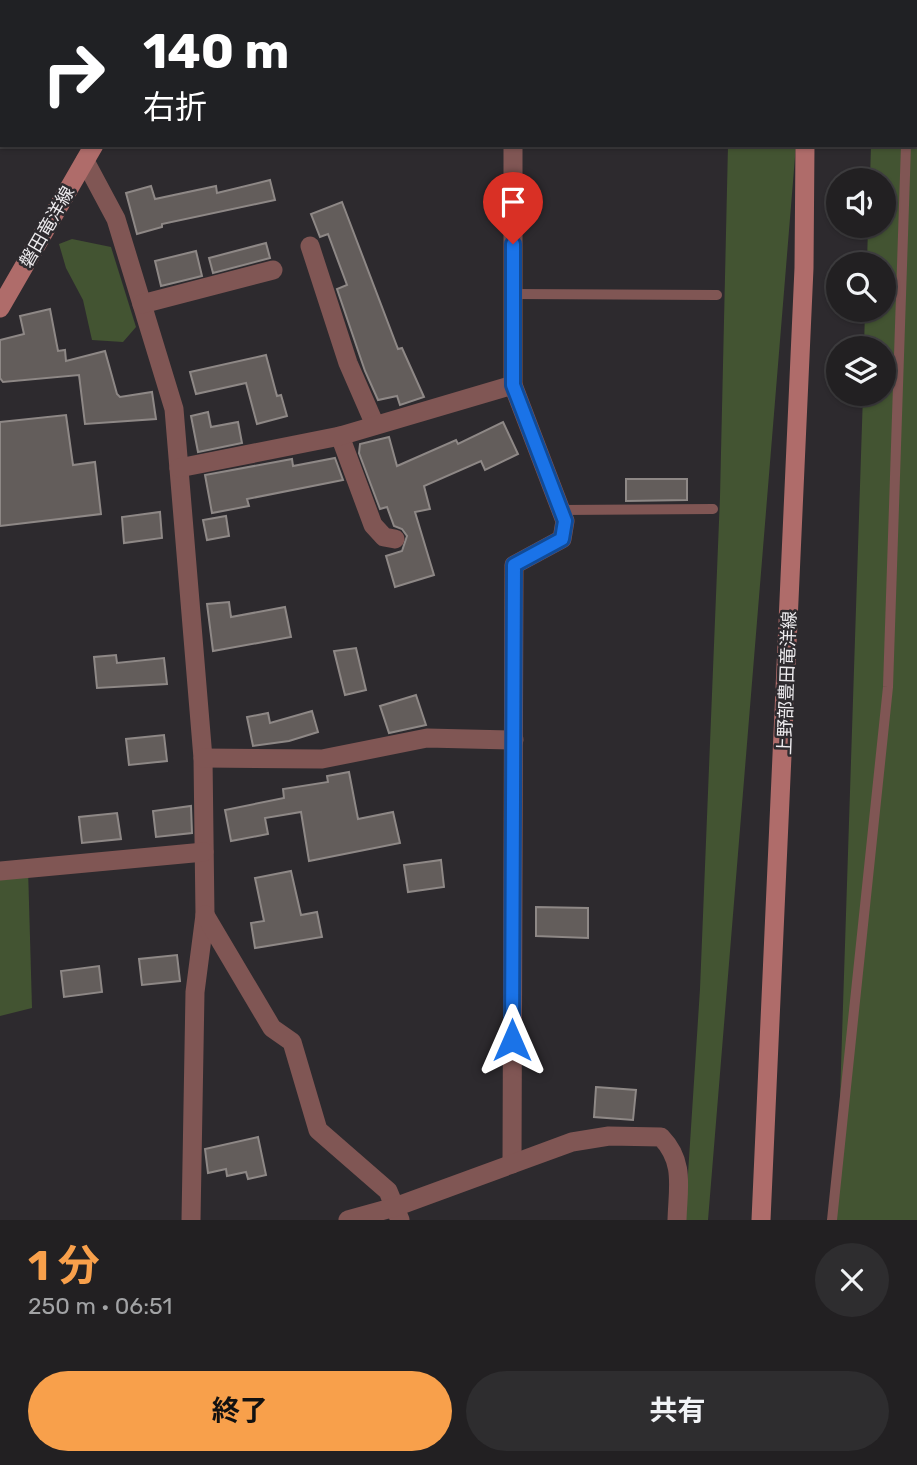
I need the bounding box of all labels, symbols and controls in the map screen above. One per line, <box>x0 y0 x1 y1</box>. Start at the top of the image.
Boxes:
text: 140 m <box>143 22 289 80</box>
icon: right <box>28 28 119 119</box>
text: 右折 <box>143 88 207 126</box>
map controls <box>826 168 896 406</box>
button: sound <box>826 168 896 238</box>
pin <box>483 172 543 244</box>
street label: 磐田竜洋線 <box>15 183 79 271</box>
icon: arrive <box>494 183 532 221</box>
button: search <box>826 252 896 322</box>
button: layers <box>826 336 896 406</box>
street label: 上野部豊田竜洋線 <box>773 611 801 755</box>
position arrow <box>475 1003 549 1077</box>
text: 1 分 <box>28 1241 100 1291</box>
button: close <box>815 1243 889 1317</box>
text: 250 m · 06:51 <box>28 1292 172 1320</box>
button: 終了 <box>28 1371 452 1451</box>
button: 共有 <box>466 1371 889 1451</box>

